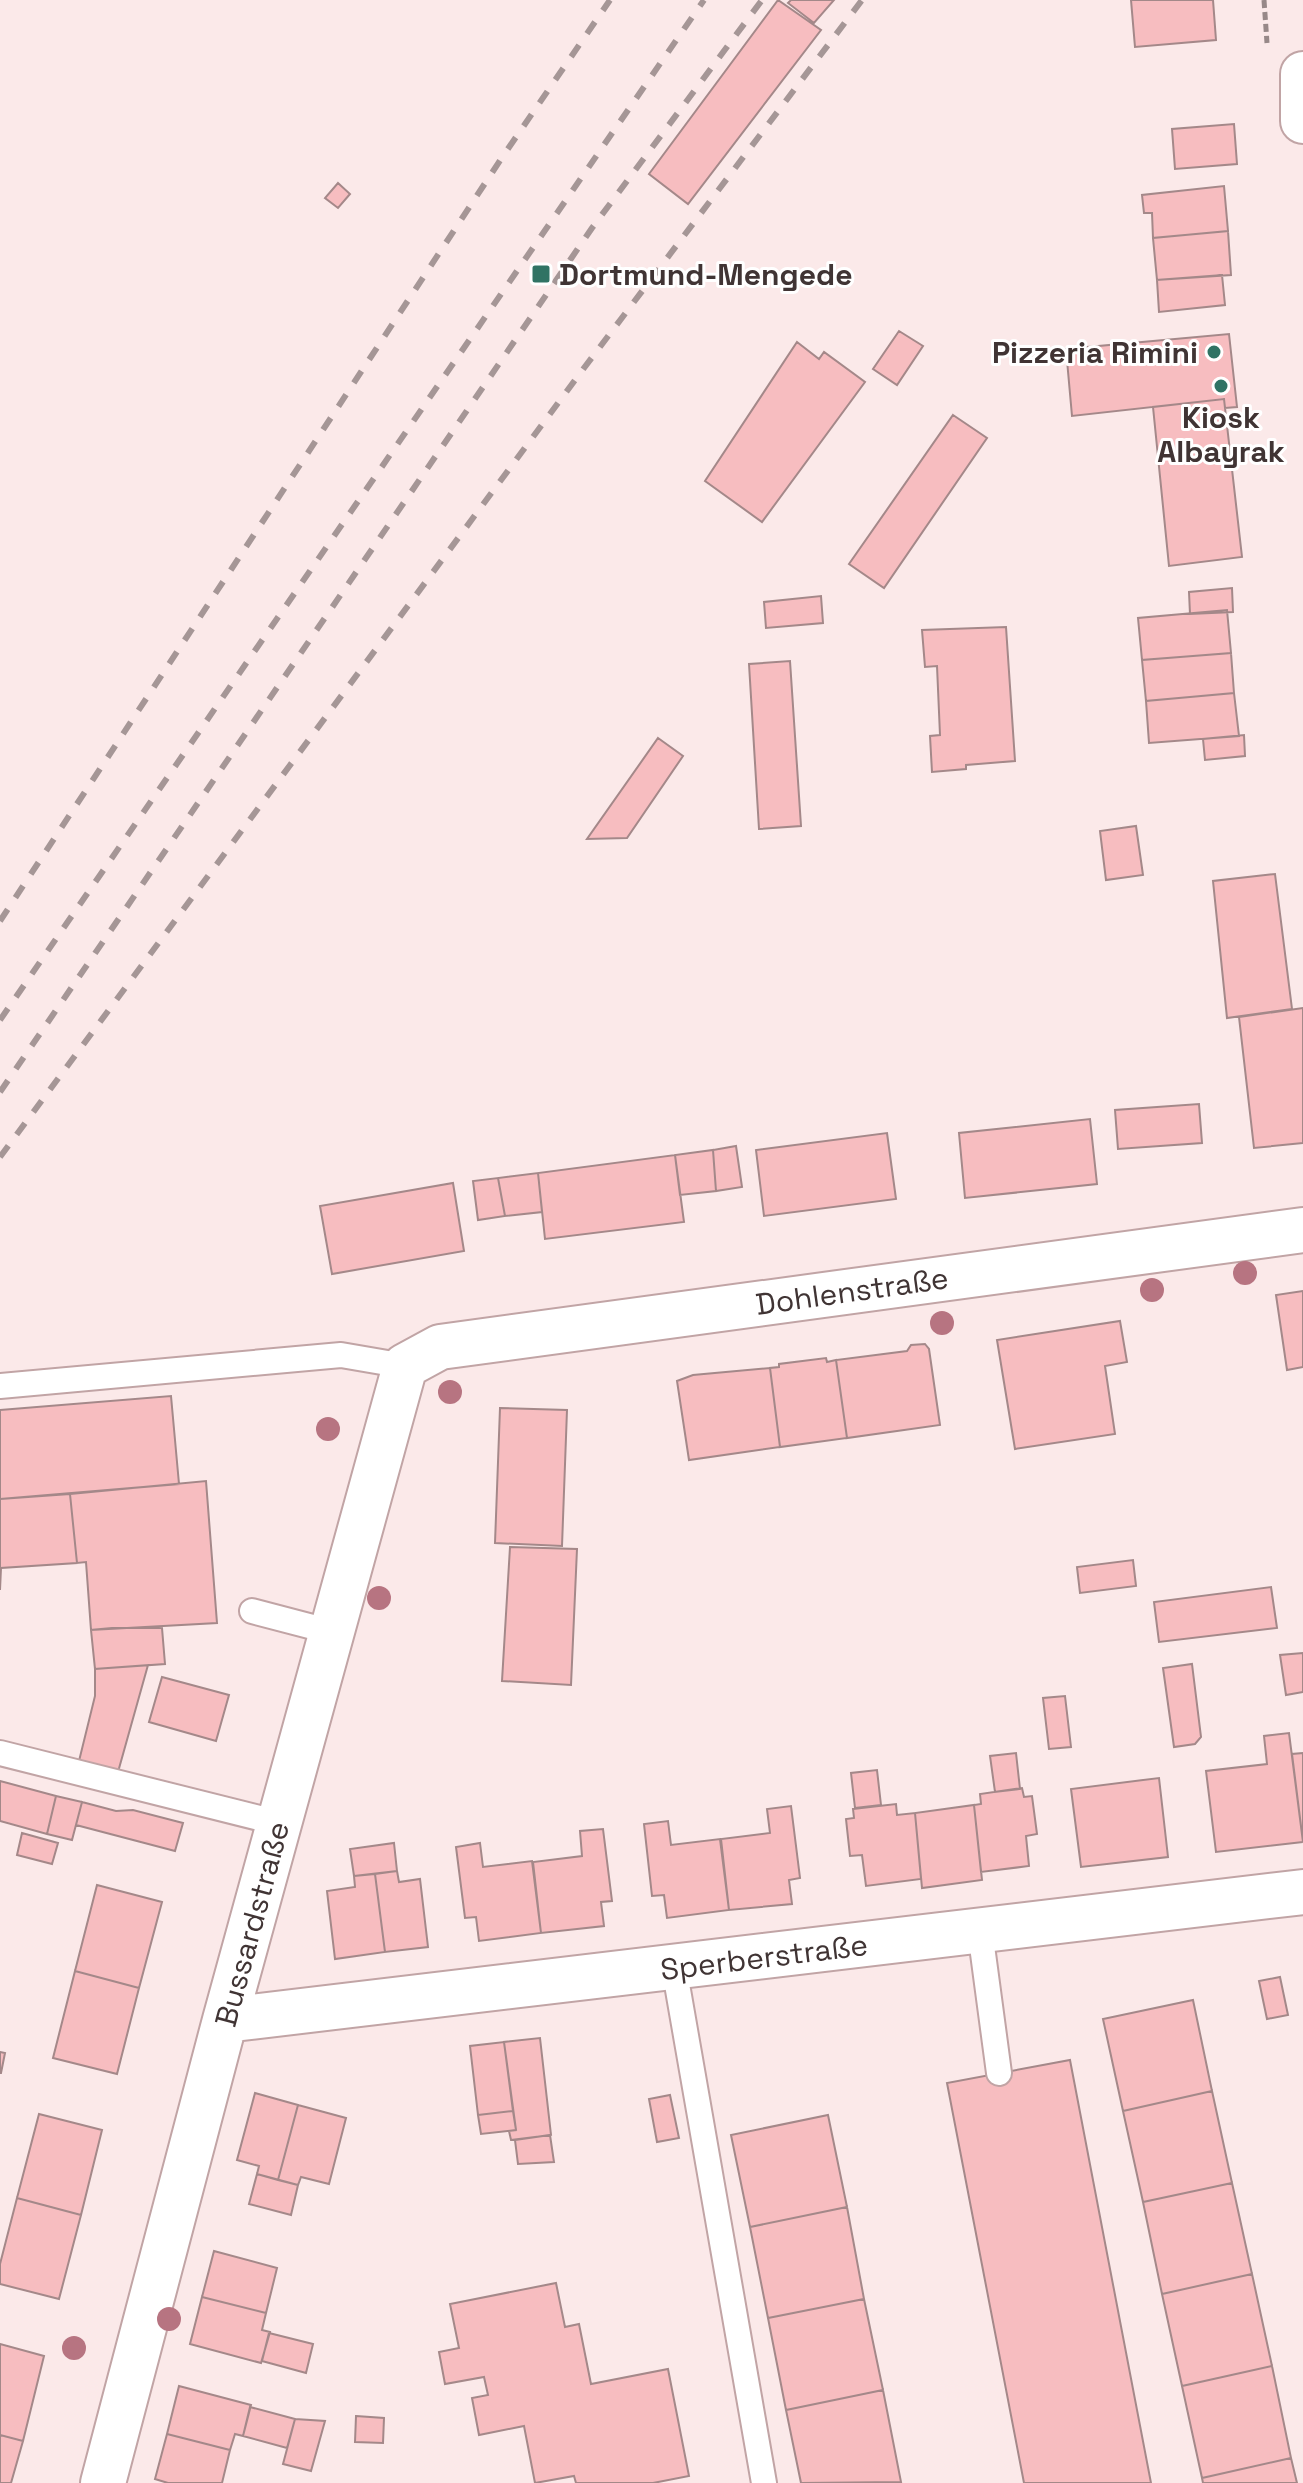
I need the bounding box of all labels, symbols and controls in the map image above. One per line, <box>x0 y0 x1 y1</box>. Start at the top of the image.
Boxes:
place label: Dortmund-Mengede <box>559 255 853 294</box>
marker: Dortmund-Mengede <box>530 263 552 285</box>
place label: Pizzeria Rimini <box>992 333 1198 372</box>
marker: Pizzeria Rimini <box>1205 343 1223 361</box>
marker: Kiosk Albayrak <box>1212 377 1230 395</box>
place label: Kiosk Albayrak <box>1157 398 1285 471</box>
street label: Dohlenstraße <box>753 1258 951 1324</box>
street label: Bussardstraße <box>206 1817 298 2031</box>
street label: Sperberstraße <box>658 1925 870 1989</box>

